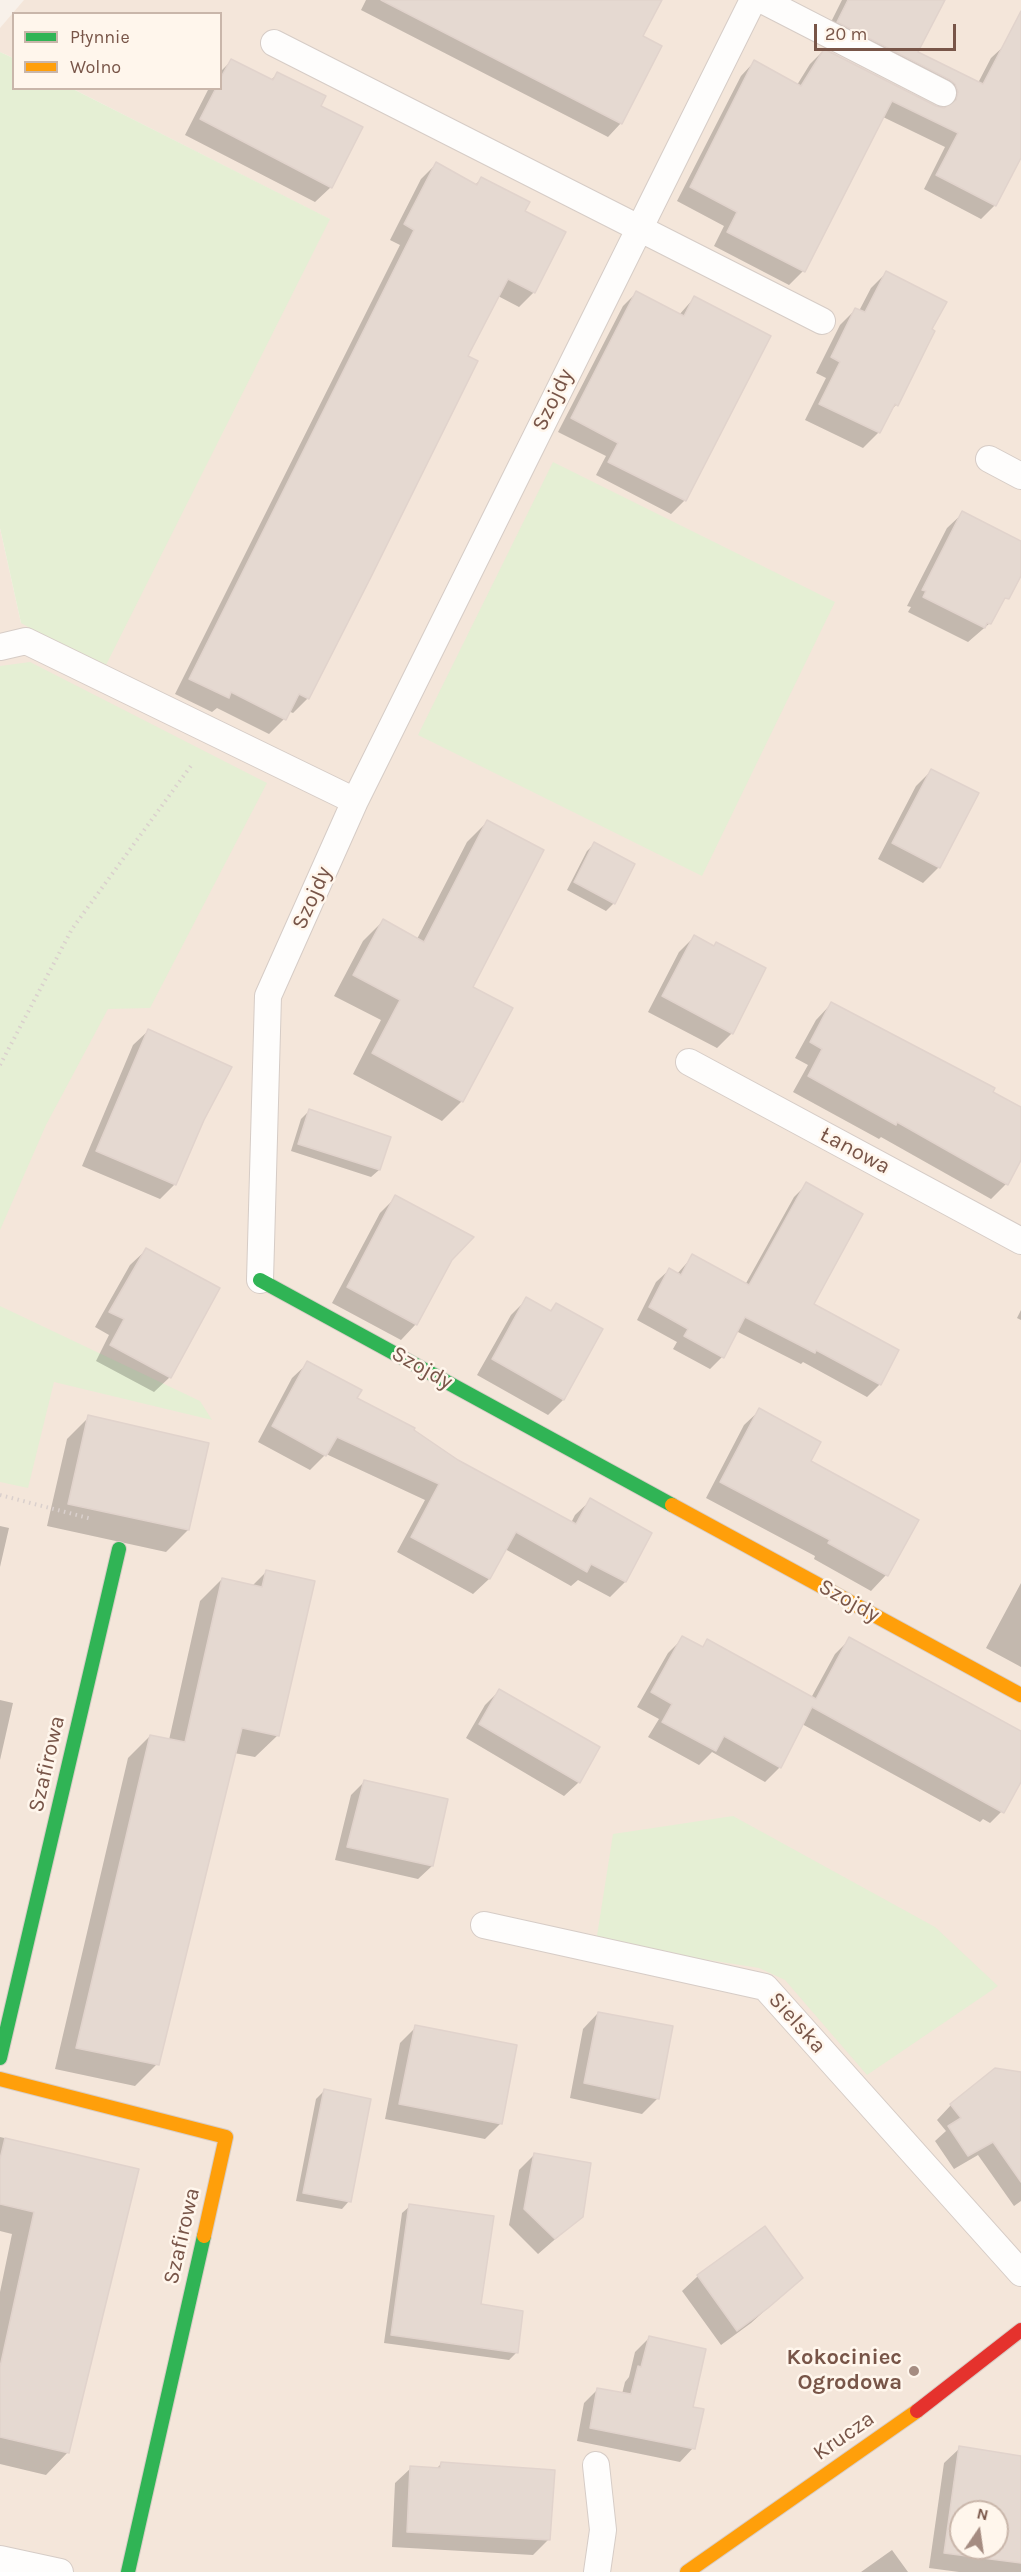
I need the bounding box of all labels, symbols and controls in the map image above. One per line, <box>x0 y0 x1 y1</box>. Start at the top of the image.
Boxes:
legend <box>12 12 222 90</box>
scale bar <box>817 12 960 50</box>
text: 20 m <box>825 23 867 45</box>
text: Płynnie <box>70 26 130 48</box>
text: Wolno <box>70 56 121 78</box>
street label: Szojdy <box>527 365 579 435</box>
street label: Szojdy <box>287 863 337 933</box>
street label: Łanowa <box>815 1122 895 1180</box>
street label: Szojdy <box>387 1340 457 1396</box>
street label: Szojdy <box>814 1573 884 1629</box>
street label: Szafirowa <box>23 1713 71 1815</box>
street label: Sielska <box>763 1987 831 2059</box>
street label: Szafirowa <box>158 2185 206 2287</box>
place label: Kokociniec Ogrodowa <box>787 2345 902 2396</box>
marker: Kokociniec Ogrodowa <box>907 2364 921 2378</box>
street label: Krucza <box>808 2406 880 2466</box>
north arrow <box>949 2500 1009 2560</box>
text: N <box>975 2503 990 2524</box>

